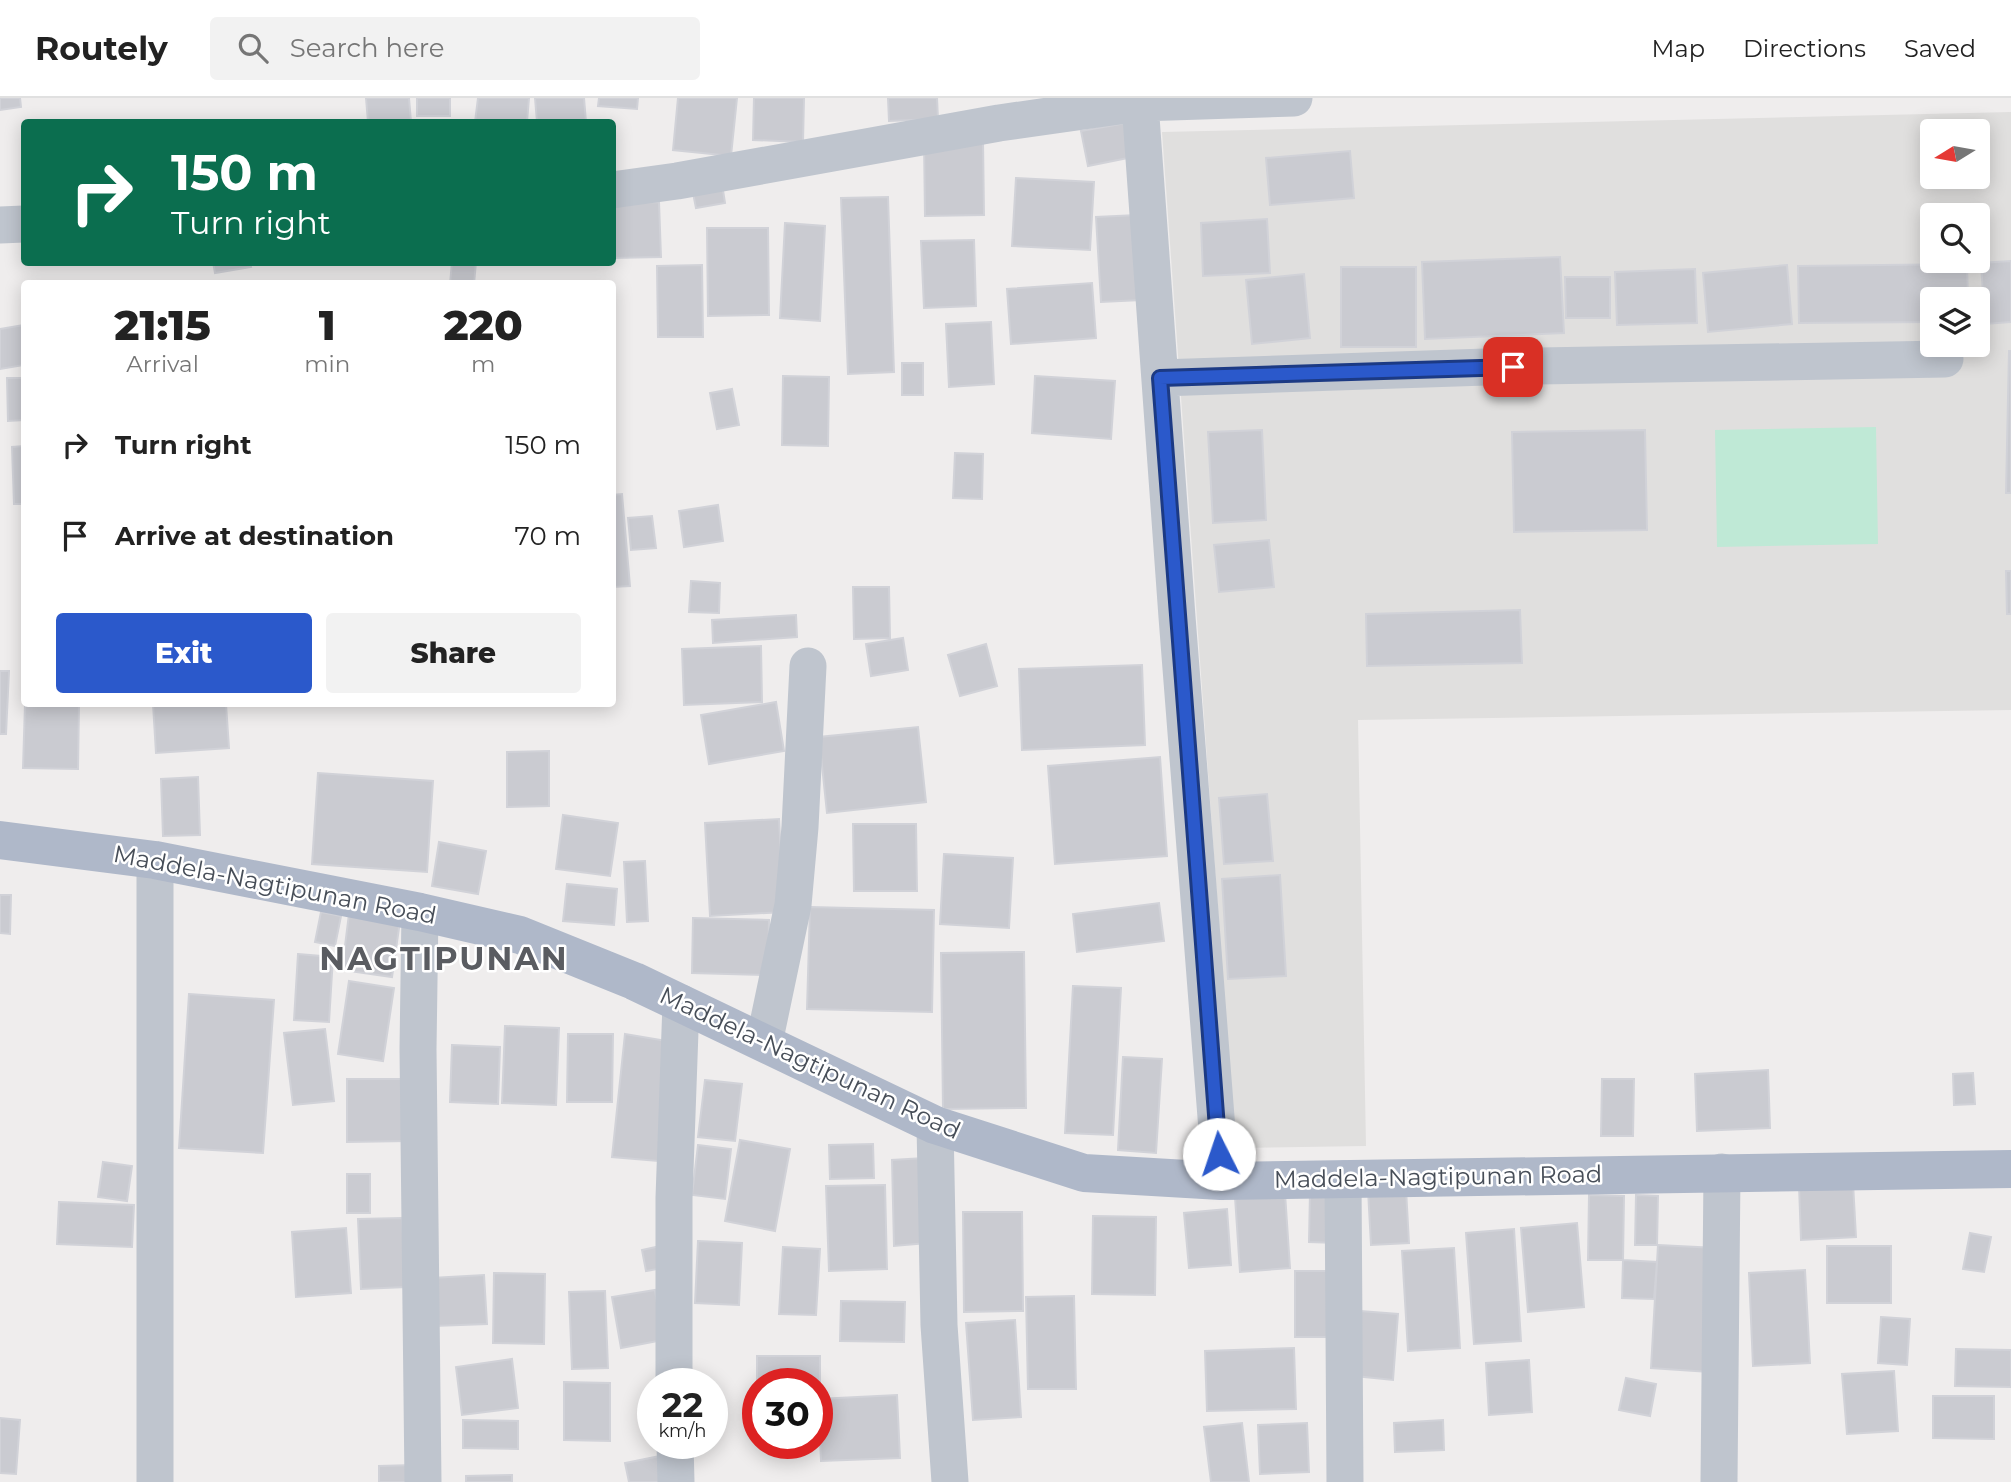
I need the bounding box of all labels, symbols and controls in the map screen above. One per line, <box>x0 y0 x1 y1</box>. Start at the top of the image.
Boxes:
search box <box>210 17 700 80</box>
text: Routely <box>35 28 168 68</box>
icon: search <box>234 29 272 67</box>
text: Search here <box>290 32 445 64</box>
text: Map <box>1652 34 1705 63</box>
text: Directions <box>1743 34 1866 63</box>
text: Saved <box>1904 34 1976 63</box>
north arrow <box>1920 119 1990 189</box>
map controls <box>1920 119 1990 357</box>
text: 150 m <box>171 143 318 202</box>
icon: right <box>56 147 147 238</box>
text: Turn right <box>171 203 331 242</box>
button: search <box>1920 203 1990 273</box>
button: layers <box>1920 287 1990 357</box>
text: 21:15 <box>114 299 211 351</box>
text: 1 <box>319 299 336 351</box>
text: 220 <box>444 299 523 351</box>
pin <box>1483 337 1543 397</box>
icon: arrive <box>1494 348 1532 386</box>
text: Arrival <box>126 350 199 378</box>
text: min <box>304 350 350 378</box>
text: m <box>471 350 495 378</box>
icon: right <box>56 426 94 464</box>
text: Turn right <box>115 429 251 461</box>
text: 150 m <box>505 429 581 461</box>
icon: arrive <box>56 517 94 555</box>
text: Arrive at destination <box>115 520 394 552</box>
text: 70 m <box>515 520 581 552</box>
button: Exit <box>56 613 312 693</box>
button: Share <box>326 613 581 693</box>
street label: Maddela-Nagtipunan Road <box>111 839 439 930</box>
district label: NAGTIPUNAN <box>319 939 569 978</box>
street label: Maddela-Nagtipunan Road <box>655 980 965 1145</box>
position arrow <box>1182 1117 1256 1191</box>
street label: Maddela-Nagtipunan Road <box>1274 1159 1602 1194</box>
speed limit sign: 30 <box>742 1368 833 1459</box>
text: 22 <box>662 1383 703 1426</box>
text: km/h <box>658 1420 707 1442</box>

